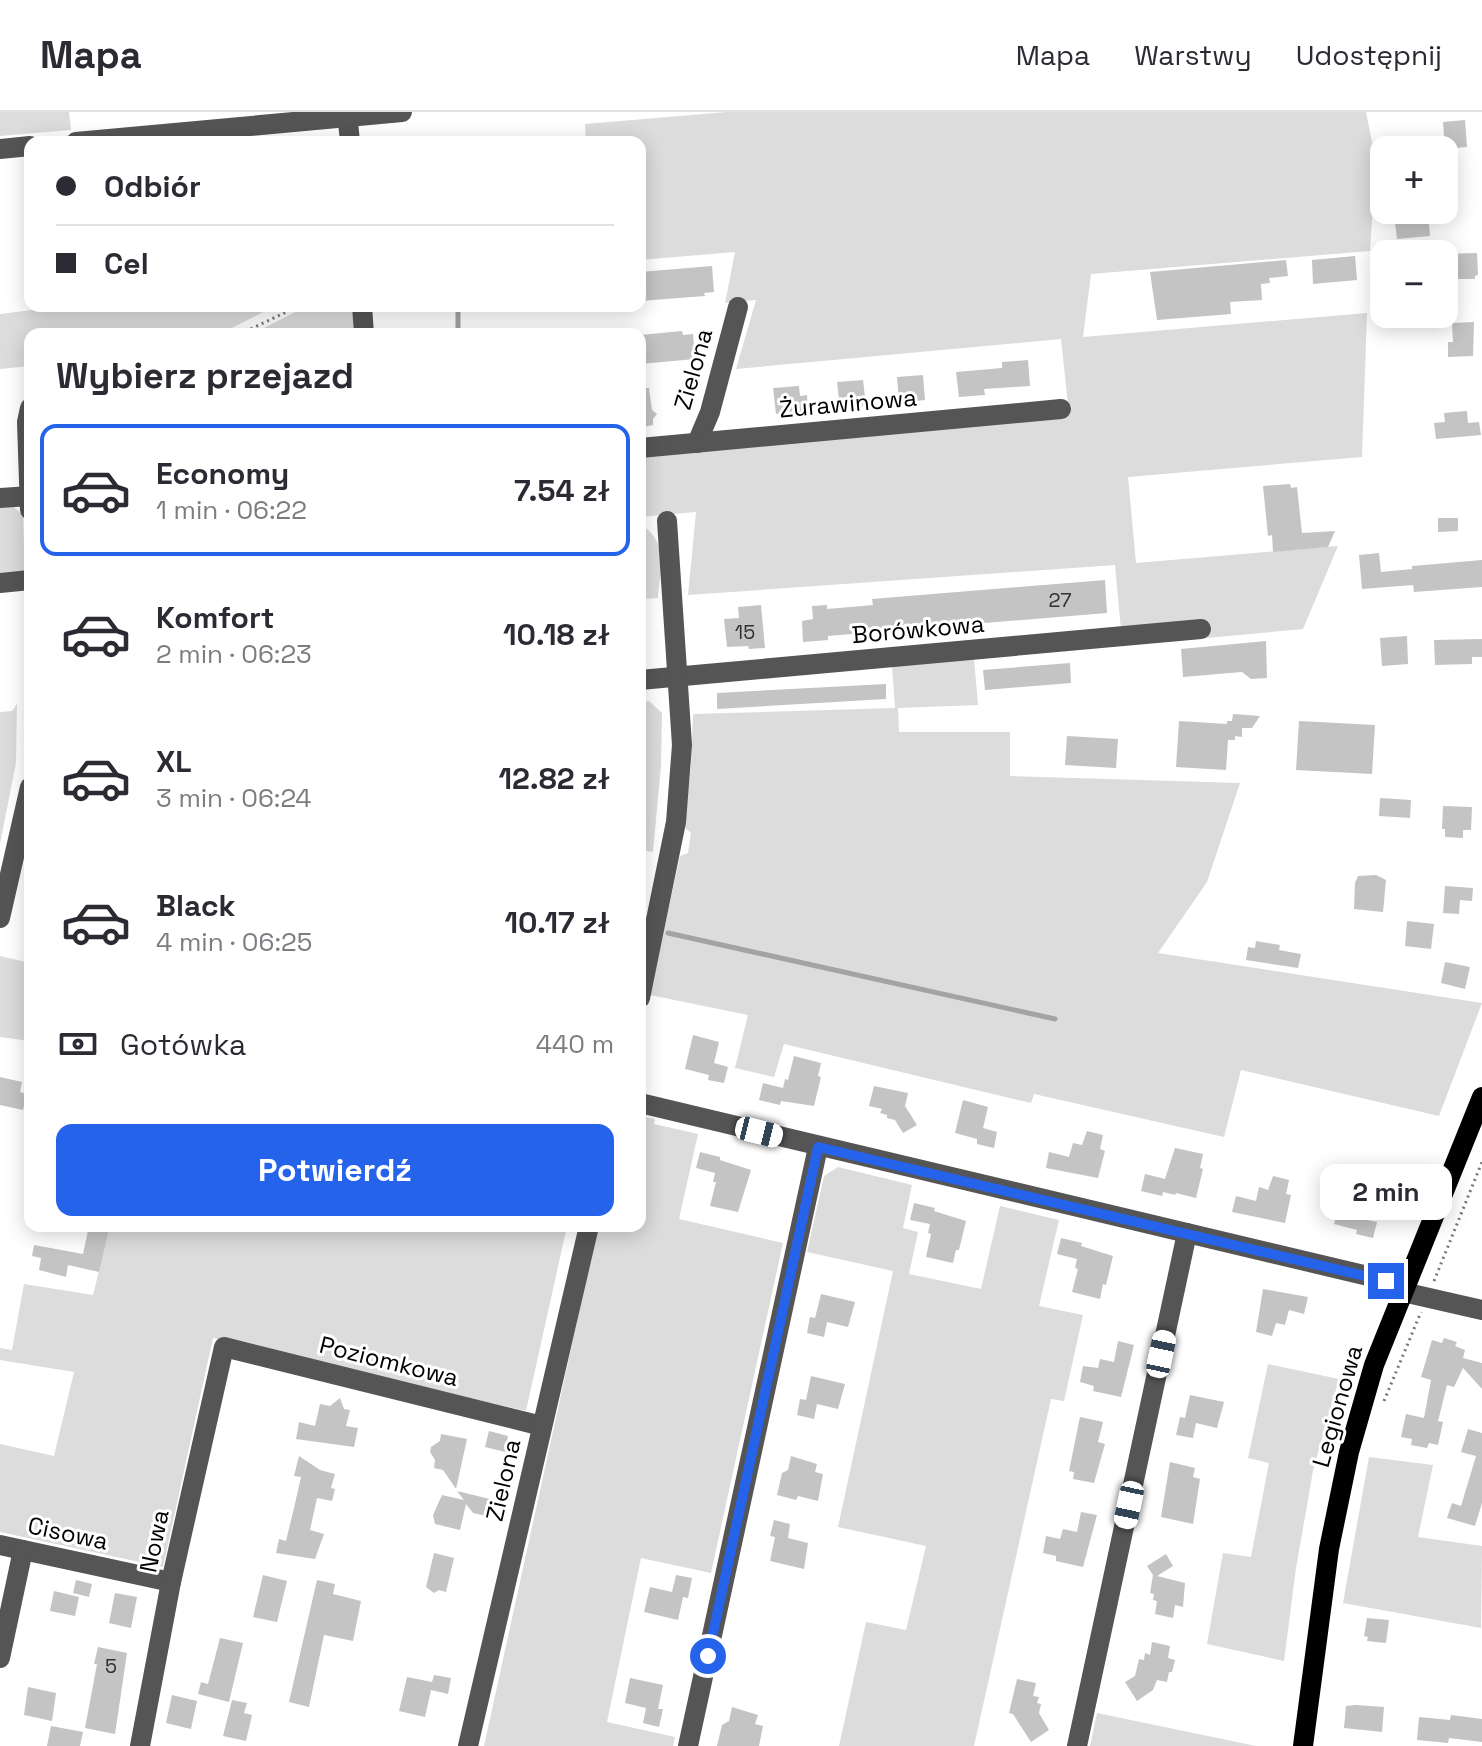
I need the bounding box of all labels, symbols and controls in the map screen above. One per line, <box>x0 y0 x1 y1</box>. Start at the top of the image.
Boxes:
text: Mapa <box>40 31 142 79</box>
text: Mapa <box>1016 37 1090 73</box>
text: Warstwy <box>1134 37 1252 73</box>
text: Udostępnij <box>1296 37 1442 73</box>
map controls <box>1370 136 1458 328</box>
button: + <box>1370 136 1458 224</box>
text: Odbiór <box>104 167 201 206</box>
button: − <box>1370 240 1458 328</box>
text: Cel <box>104 244 149 283</box>
street label: Zielona <box>667 325 719 413</box>
text: Wybierz przejazd <box>56 353 354 399</box>
street label: Żurawinowa <box>778 382 918 424</box>
icon: car <box>60 454 132 526</box>
text: Economy <box>156 454 289 493</box>
text: 7.54 zł <box>514 471 610 510</box>
text: 1 min · 06:22 <box>156 493 307 527</box>
house number: 27 <box>1048 587 1072 613</box>
icon: car <box>60 598 132 670</box>
text: Komfort <box>156 598 274 637</box>
street label: Borówkowa <box>850 608 986 650</box>
text: 10.18 zł <box>503 615 610 654</box>
house number: 15 <box>735 619 755 645</box>
text: 2 min · 06:23 <box>156 637 312 671</box>
icon: car <box>60 742 132 814</box>
text: XL <box>156 742 192 781</box>
text: 12.82 zł <box>498 759 610 798</box>
text: 3 min · 06:24 <box>156 781 312 815</box>
icon: car <box>60 886 132 958</box>
text: Black <box>156 886 235 925</box>
text: 10.17 zł <box>504 903 610 942</box>
text: 4 min · 06:25 <box>156 925 312 959</box>
icon: cash <box>56 1022 100 1066</box>
text: Gotówka <box>120 1025 246 1064</box>
text: 440 m <box>536 1027 614 1061</box>
car <box>733 1115 785 1149</box>
button: Potwierdź <box>56 1124 614 1216</box>
callout: 2 min <box>1320 1165 1452 1221</box>
text: 2 min <box>1352 1175 1420 1209</box>
route end <box>1368 1263 1404 1299</box>
car <box>1144 1328 1178 1380</box>
street label: Poziomkowa <box>316 1329 462 1393</box>
street label: Legionowa <box>1305 1341 1369 1471</box>
street label: Zielona <box>479 1436 527 1524</box>
car <box>1112 1479 1146 1531</box>
street label: Nowa <box>132 1507 176 1575</box>
street label: Cisowa <box>25 1509 111 1557</box>
route start <box>690 1638 726 1674</box>
house number: 5 <box>105 1653 117 1679</box>

